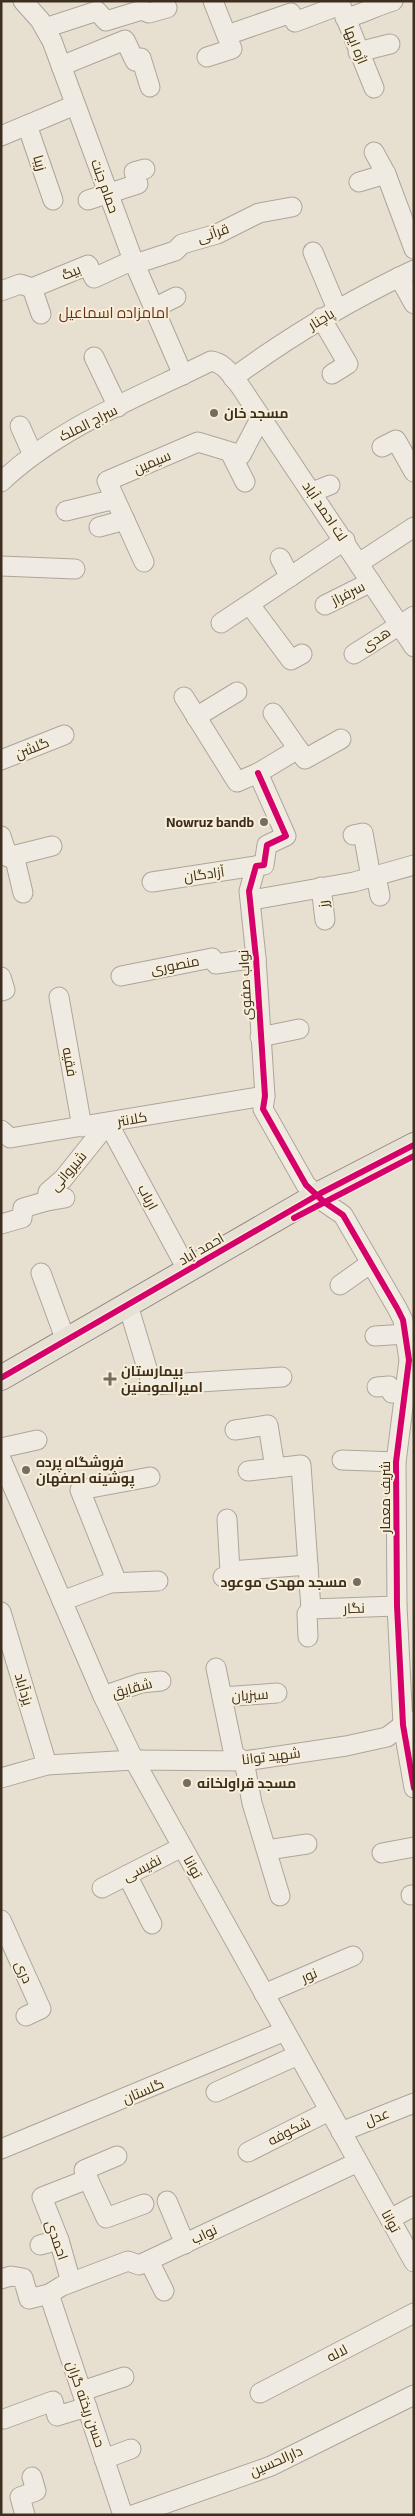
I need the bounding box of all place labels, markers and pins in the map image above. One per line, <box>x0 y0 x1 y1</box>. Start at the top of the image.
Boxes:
place label: مسجد خان <box>224 400 289 426</box>
marker: مسجد خان <box>208 407 220 419</box>
place label: Nowruz bandb <box>166 809 254 835</box>
marker: Nowruz bandb <box>258 816 270 828</box>
place label: بیمارستان امیرالمومنین <box>121 1358 203 1400</box>
marker: بیمارستان امیرالمومنین <box>103 1372 117 1386</box>
place label: فروشگاه پرده پوشینه اصفهان <box>36 1449 135 1491</box>
marker: فروشگاه پرده پوشینه اصفهان <box>20 1464 32 1476</box>
place label: مسجد مهدی موعود <box>220 1569 347 1595</box>
marker: مسجد مهدی موعود <box>351 1576 363 1588</box>
place label: مسجد قراولخانه <box>197 1770 296 1796</box>
marker: مسجد قراولخانه <box>181 1777 193 1789</box>

